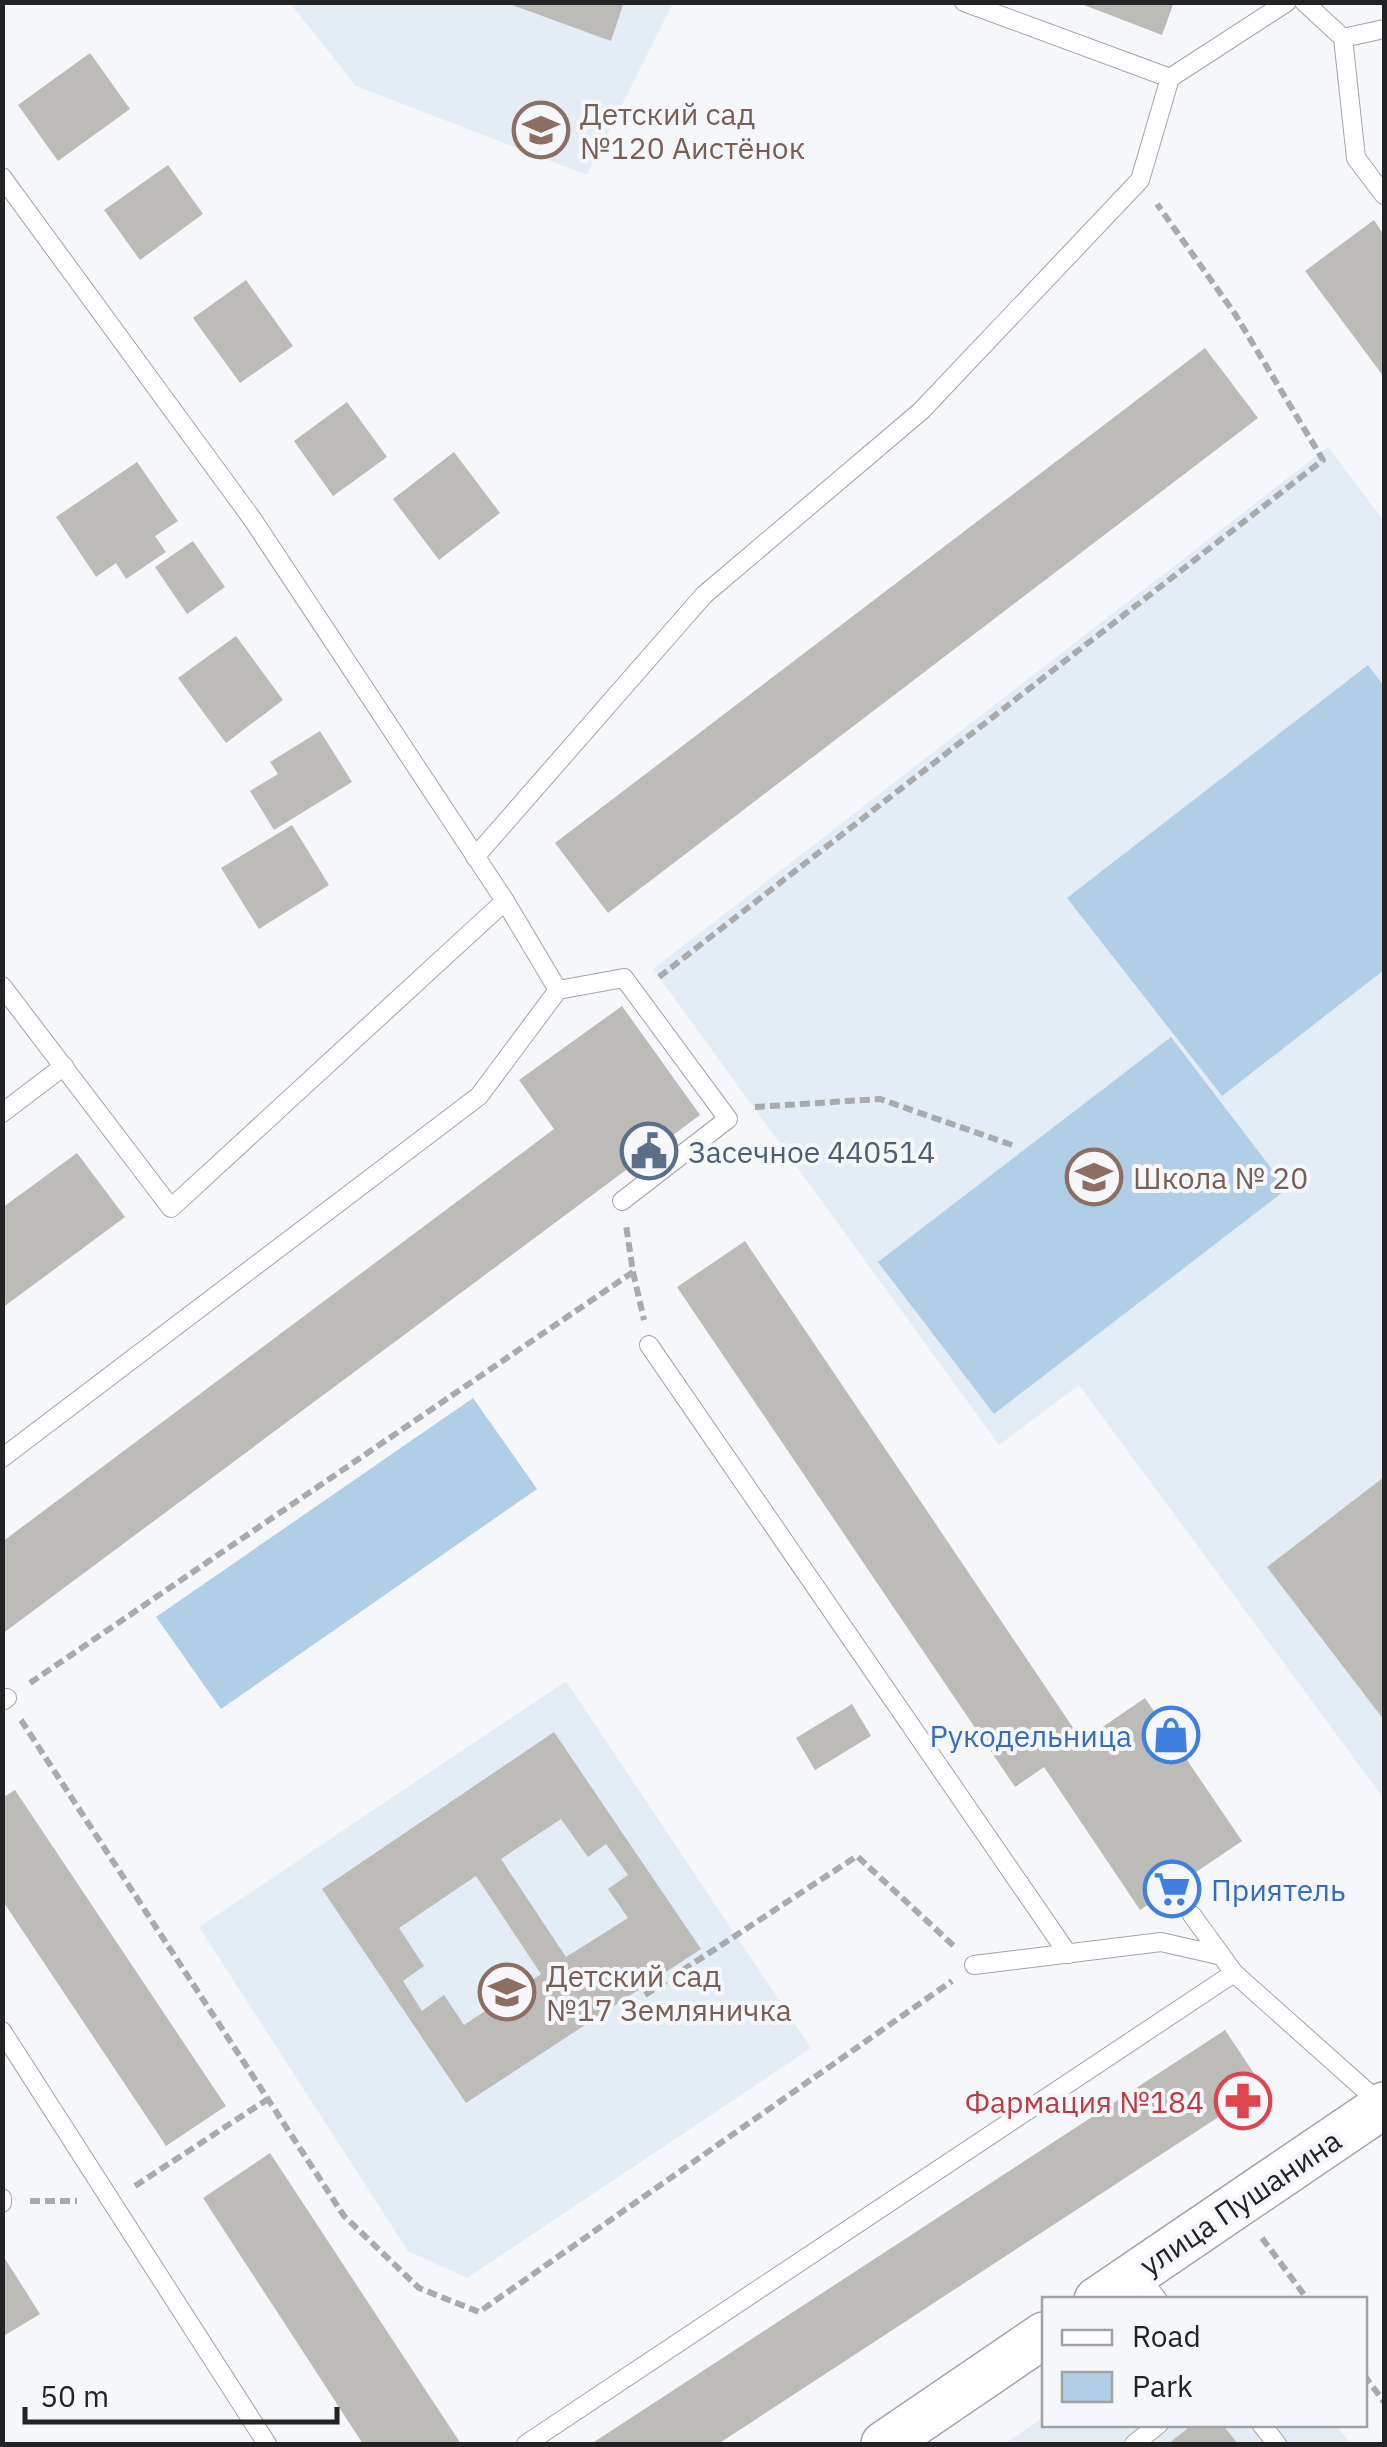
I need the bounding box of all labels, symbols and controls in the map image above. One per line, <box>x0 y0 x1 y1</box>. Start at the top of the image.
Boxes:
place label: Детский сад №120 Аистёнок <box>580 94 805 167</box>
school or university icon: Детский сад №120 Аистёнок <box>511 100 571 160</box>
public building icon: Засечное 440514 <box>619 1121 679 1181</box>
place label: Засечное 440514 <box>688 1132 935 1171</box>
school or university icon: Школа № 20 <box>1064 1147 1124 1207</box>
place label: Школа № 20 <box>1133 1158 1308 1197</box>
shop icon: Рукодельница <box>1141 1705 1201 1765</box>
place label: Рукодельница <box>929 1716 1132 1755</box>
supermarket icon: Приятель <box>1142 1859 1202 1919</box>
place label: Приятель <box>1211 1870 1346 1909</box>
place label: Детский сад №17 Земляничка <box>546 1956 792 2029</box>
school or university icon: Детский сад №17 Земляничка <box>477 1962 537 2022</box>
pharmacy icon: Фармация №184 <box>1213 2071 1273 2131</box>
place label: Фармация №184 <box>965 2082 1204 2121</box>
street label: улица Пушанина <box>1132 2120 1348 2284</box>
legend <box>1042 2297 1367 2427</box>
text: Road <box>1132 2316 1201 2355</box>
scale bar <box>25 2362 338 2424</box>
text: Park <box>1132 2366 1193 2405</box>
text: 50 m <box>40 2376 109 2415</box>

